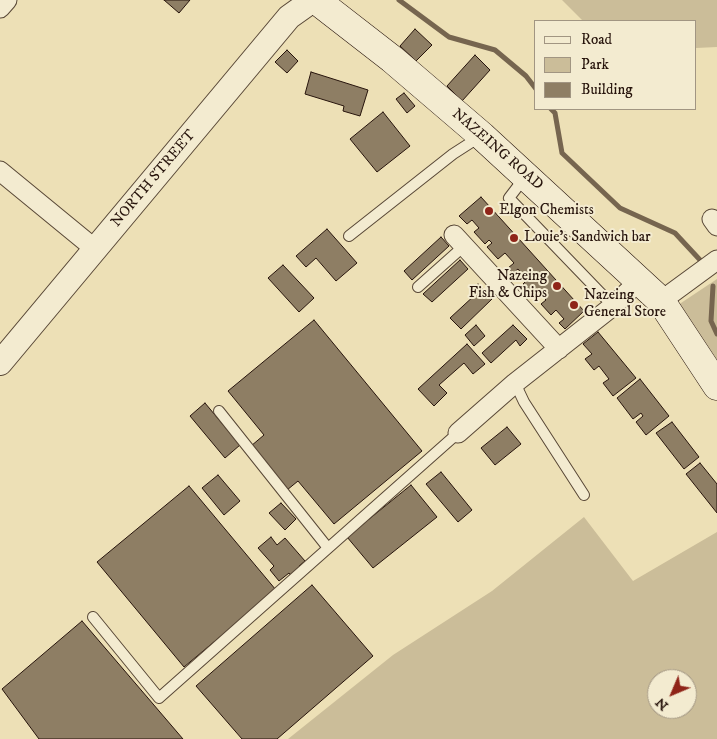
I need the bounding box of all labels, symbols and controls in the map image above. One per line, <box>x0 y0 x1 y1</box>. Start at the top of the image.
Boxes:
legend <box>534 20 697 110</box>
text: Road <box>581 30 612 49</box>
text: Park <box>581 55 609 74</box>
text: Building <box>581 80 633 99</box>
street label: NAZEING ROAD <box>448 106 546 194</box>
street label: NORTH STREET <box>108 127 200 231</box>
place label: Elgon Chemists <box>499 202 594 220</box>
marker: Elgon Chemists <box>483 205 495 217</box>
place label: Louie’s Sandwich bar <box>524 229 651 247</box>
marker: Louie’s Sandwich bar <box>508 232 520 244</box>
place label: Nazeing Fish & Chips <box>469 268 547 303</box>
marker: Nazeing Fish & Chips <box>551 280 563 292</box>
place label: Nazeing General Store <box>584 287 666 322</box>
marker: Nazeing General Store <box>568 299 580 311</box>
north arrow <box>647 669 697 719</box>
text: N <box>652 693 673 714</box>

